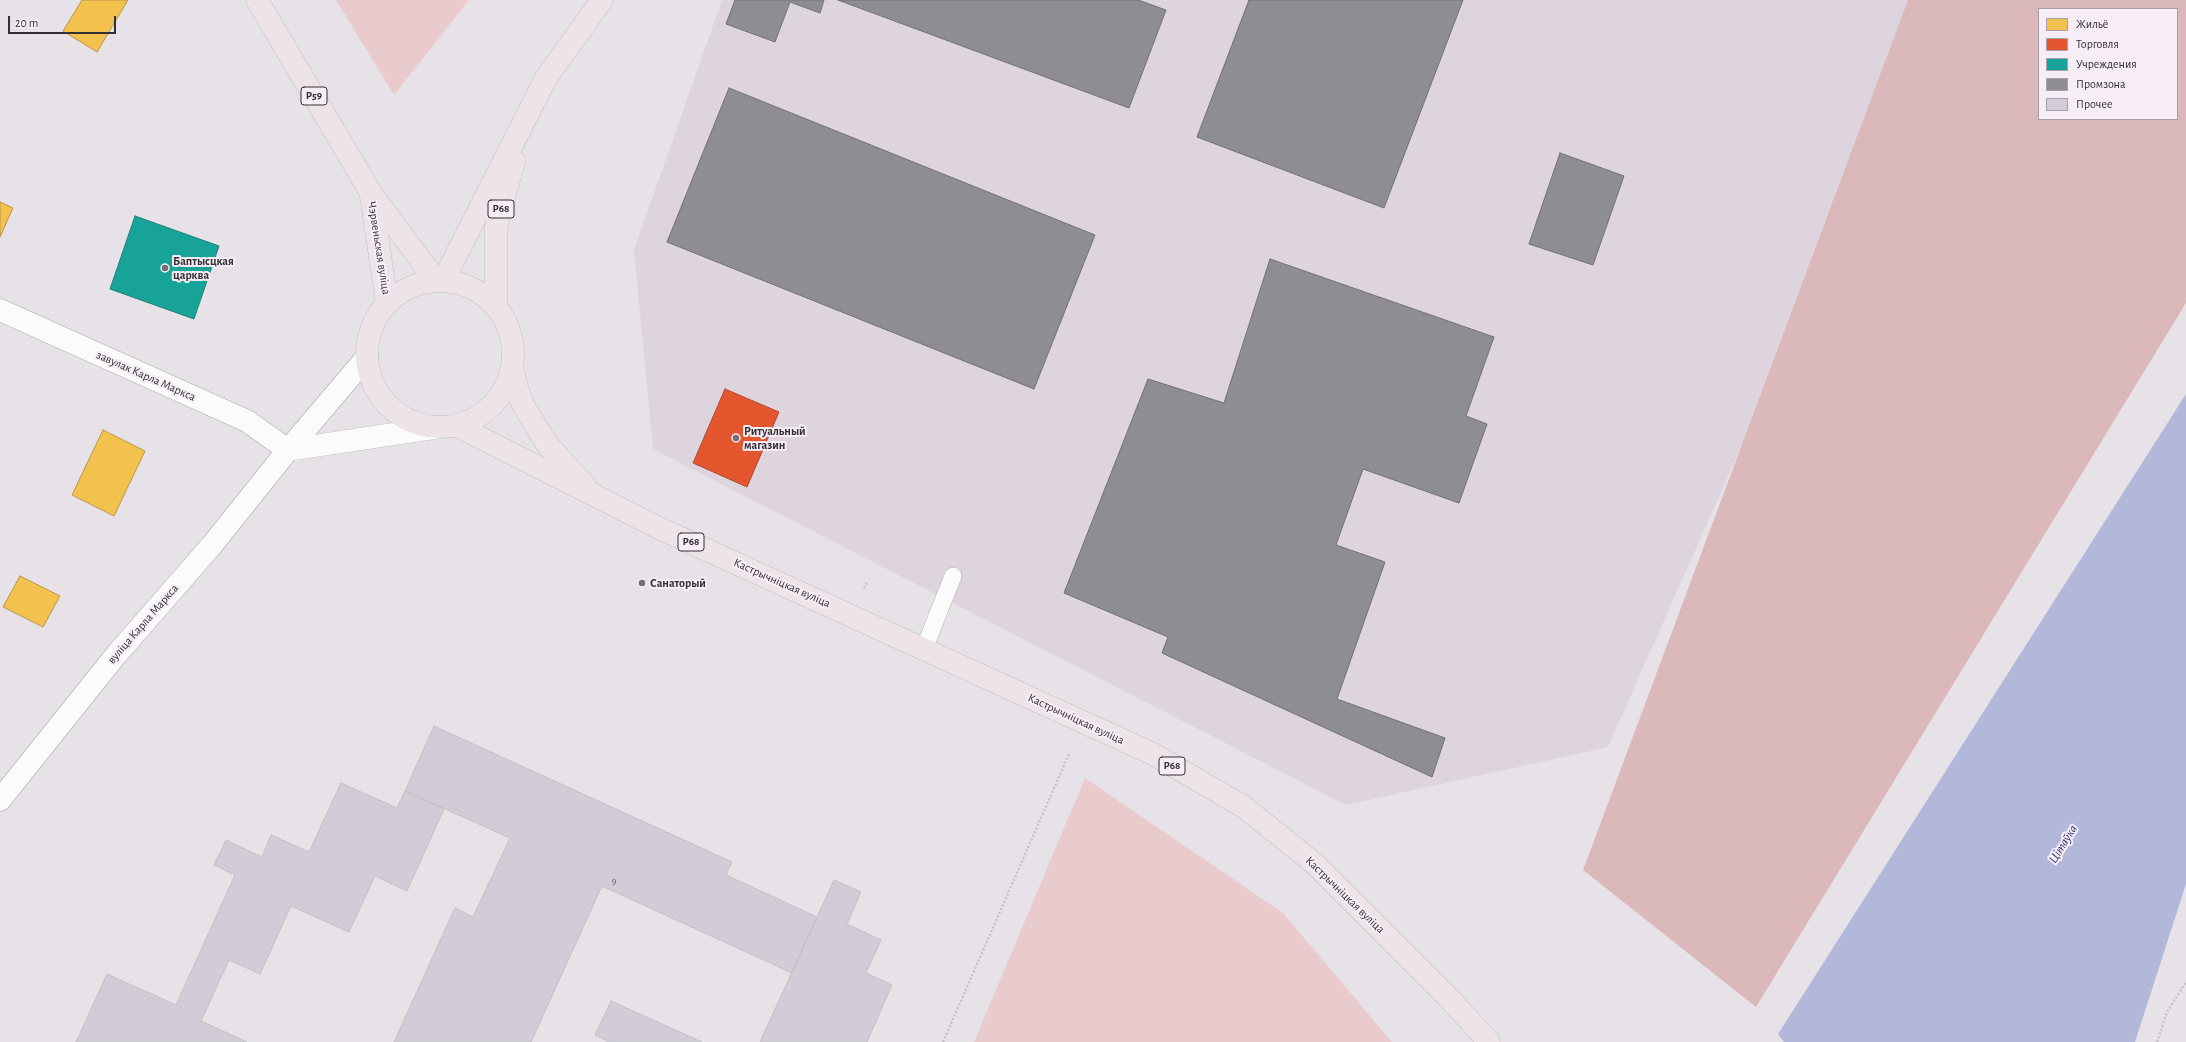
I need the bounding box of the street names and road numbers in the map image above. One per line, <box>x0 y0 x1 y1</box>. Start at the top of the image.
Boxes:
road number: Р59 <box>301 87 327 105</box>
street label: Чэрвеньская вуліца <box>365 200 393 296</box>
road number: Р68 <box>488 200 514 218</box>
street label: завулак Карла Маркса <box>94 348 198 404</box>
road number: Р68 <box>678 533 704 551</box>
street label: Кастрычніцкая вуліца <box>731 555 833 611</box>
street label: вуліца Карла Маркса <box>105 581 181 667</box>
street label: Кастрычніцкая вуліца <box>1026 690 1126 748</box>
road number: Р68 <box>1159 757 1185 775</box>
street label: Кастрычніцкая вуліца <box>1302 853 1388 937</box>

